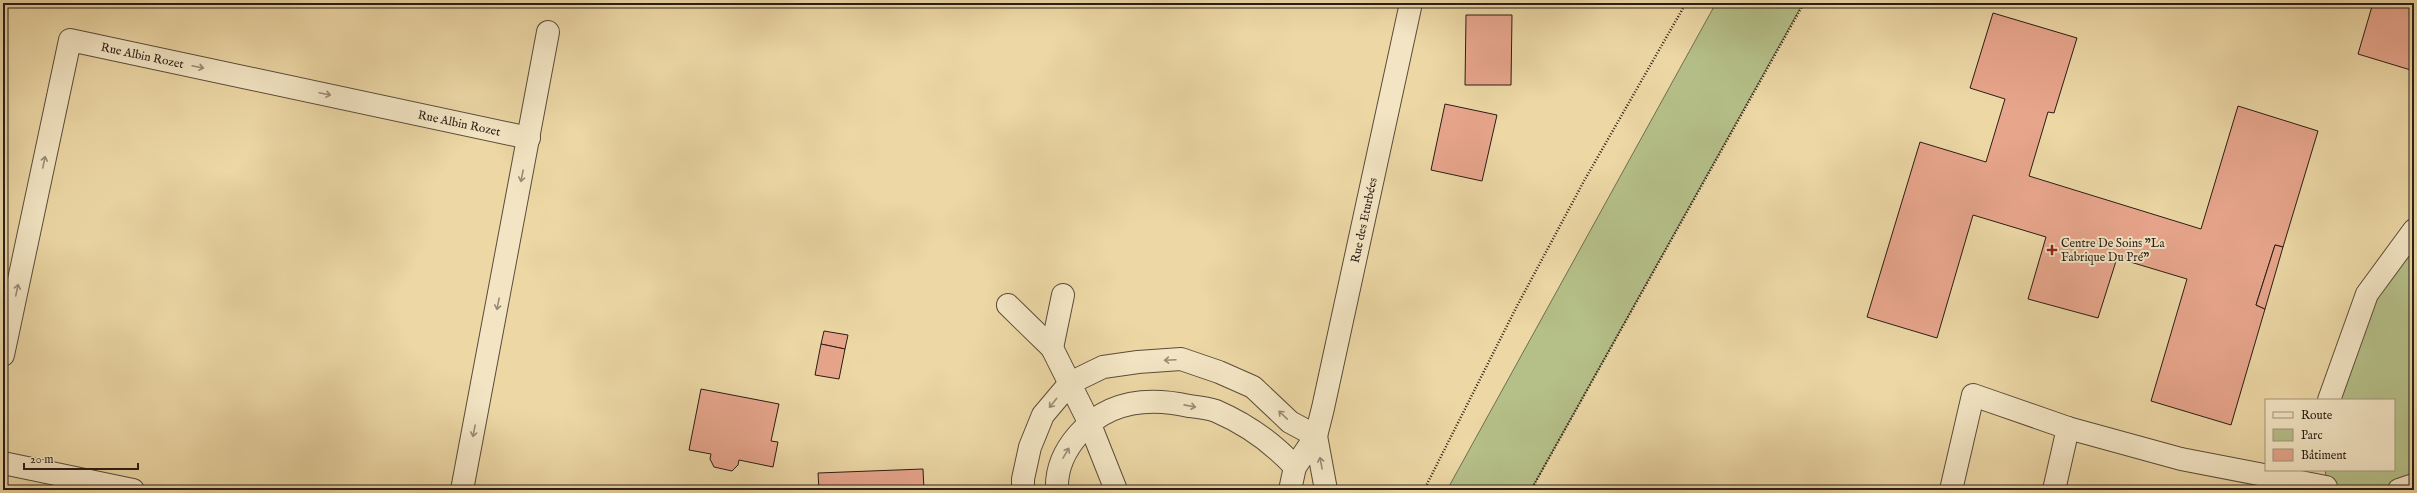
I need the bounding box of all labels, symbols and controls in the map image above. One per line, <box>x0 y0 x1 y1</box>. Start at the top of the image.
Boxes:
street label: Rue Albin Rozet <box>99 40 185 72</box>
one-way arrow <box>191 64 204 72</box>
one-way arrow <box>318 91 331 99</box>
street label: Rue Albin Rozet <box>416 107 502 140</box>
one-way arrow <box>40 156 48 169</box>
one-way arrow <box>518 169 526 182</box>
street label: Rue des Eturbées <box>1348 176 1381 264</box>
place label: Centre De Soins "La Fabrique Du Pré" <box>2061 236 2165 266</box>
marker: Centre De Soins "La Fabrique Du Pré" <box>2046 244 2058 256</box>
one-way arrow <box>13 283 21 296</box>
one-way arrow <box>493 297 501 310</box>
one-way arrow <box>1164 356 1177 364</box>
one-way arrow <box>1049 398 1058 408</box>
legend <box>2265 399 2395 471</box>
one-way arrow <box>1183 402 1196 410</box>
text: Route <box>2301 408 2333 423</box>
one-way arrow <box>1278 411 1288 420</box>
one-way arrow <box>469 424 477 437</box>
text: Parc <box>2301 428 2323 443</box>
scale bar <box>24 445 138 471</box>
one-way arrow <box>1063 447 1071 459</box>
text: Bâtiment <box>2301 448 2347 463</box>
text: 20 m <box>30 452 53 467</box>
one-way arrow <box>1317 457 1325 470</box>

